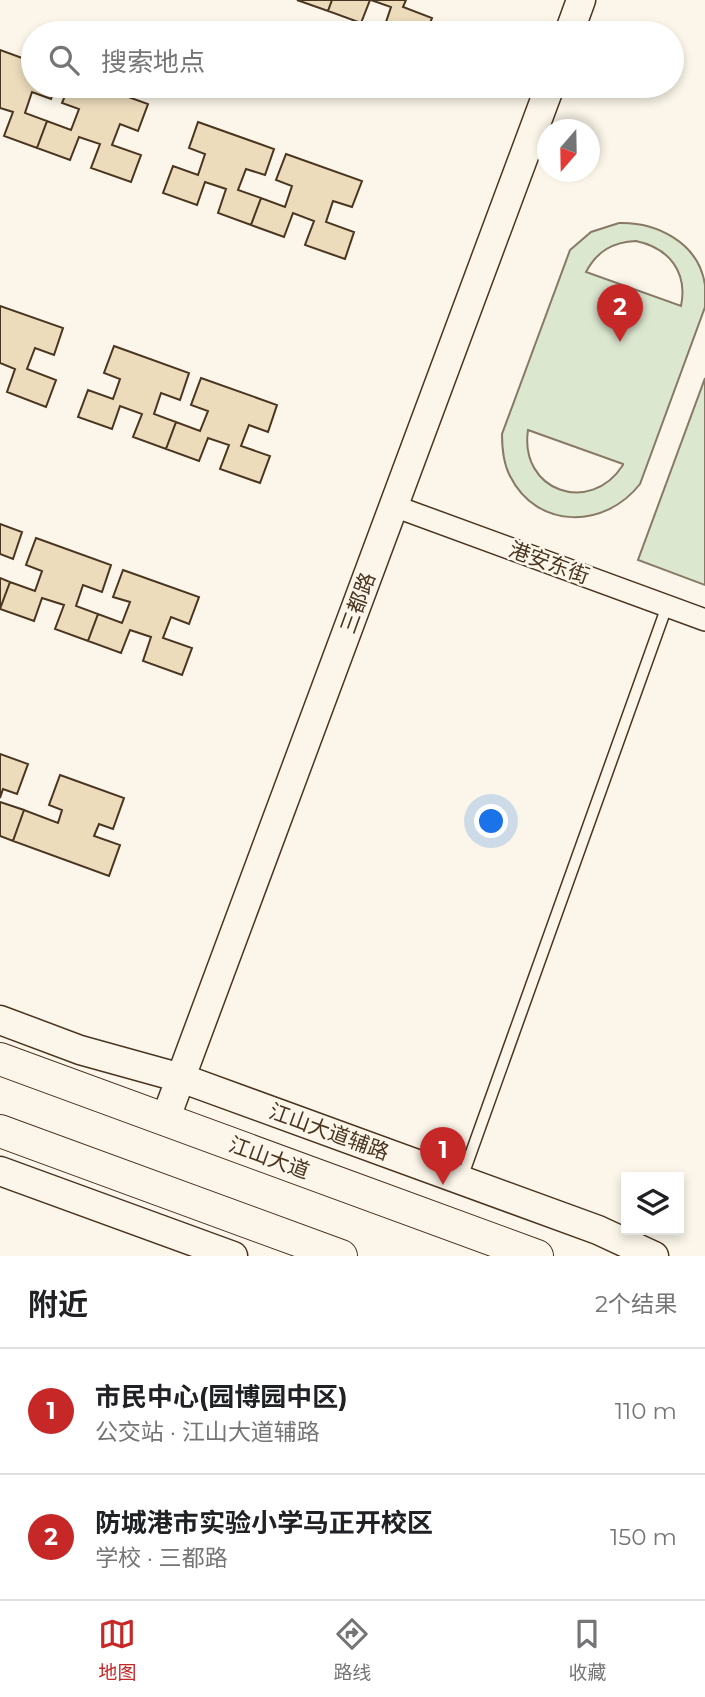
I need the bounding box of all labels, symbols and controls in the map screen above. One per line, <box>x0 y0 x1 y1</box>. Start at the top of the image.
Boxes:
search box <box>21 21 684 98</box>
icon: search <box>45 41 83 79</box>
text: 搜索地点 <box>101 46 205 78</box>
north arrow <box>537 119 600 182</box>
pin: 2 <box>597 284 643 342</box>
street label: 港安东街 <box>505 536 593 589</box>
street label: 三都路 <box>335 569 380 637</box>
your location <box>474 804 508 838</box>
street label: 江山大道辅路 <box>265 1099 393 1165</box>
pin: 1 <box>420 1127 466 1185</box>
street label: 江山大道 <box>225 1132 313 1184</box>
map controls <box>621 1172 684 1235</box>
button: layers <box>621 1172 684 1235</box>
text: 附近 <box>28 1286 88 1323</box>
text: 2个结果 <box>595 1290 677 1318</box>
text: 市民中心(园博园中区) <box>95 1381 348 1413</box>
text: 1 <box>46 1397 56 1425</box>
text: 110 m <box>615 1397 677 1425</box>
text: 公交站 · 江山大道辅路 <box>95 1418 320 1446</box>
text: 防城港市实验小学马正开校区 <box>95 1507 433 1539</box>
text: 2 <box>44 1523 58 1551</box>
text: 150 m <box>610 1523 677 1551</box>
text: 学校 · 三都路 <box>95 1544 228 1572</box>
tab: 地图 <box>98 1615 137 1684</box>
tab: 路线 <box>333 1615 372 1684</box>
tab: 收藏 <box>568 1615 607 1684</box>

